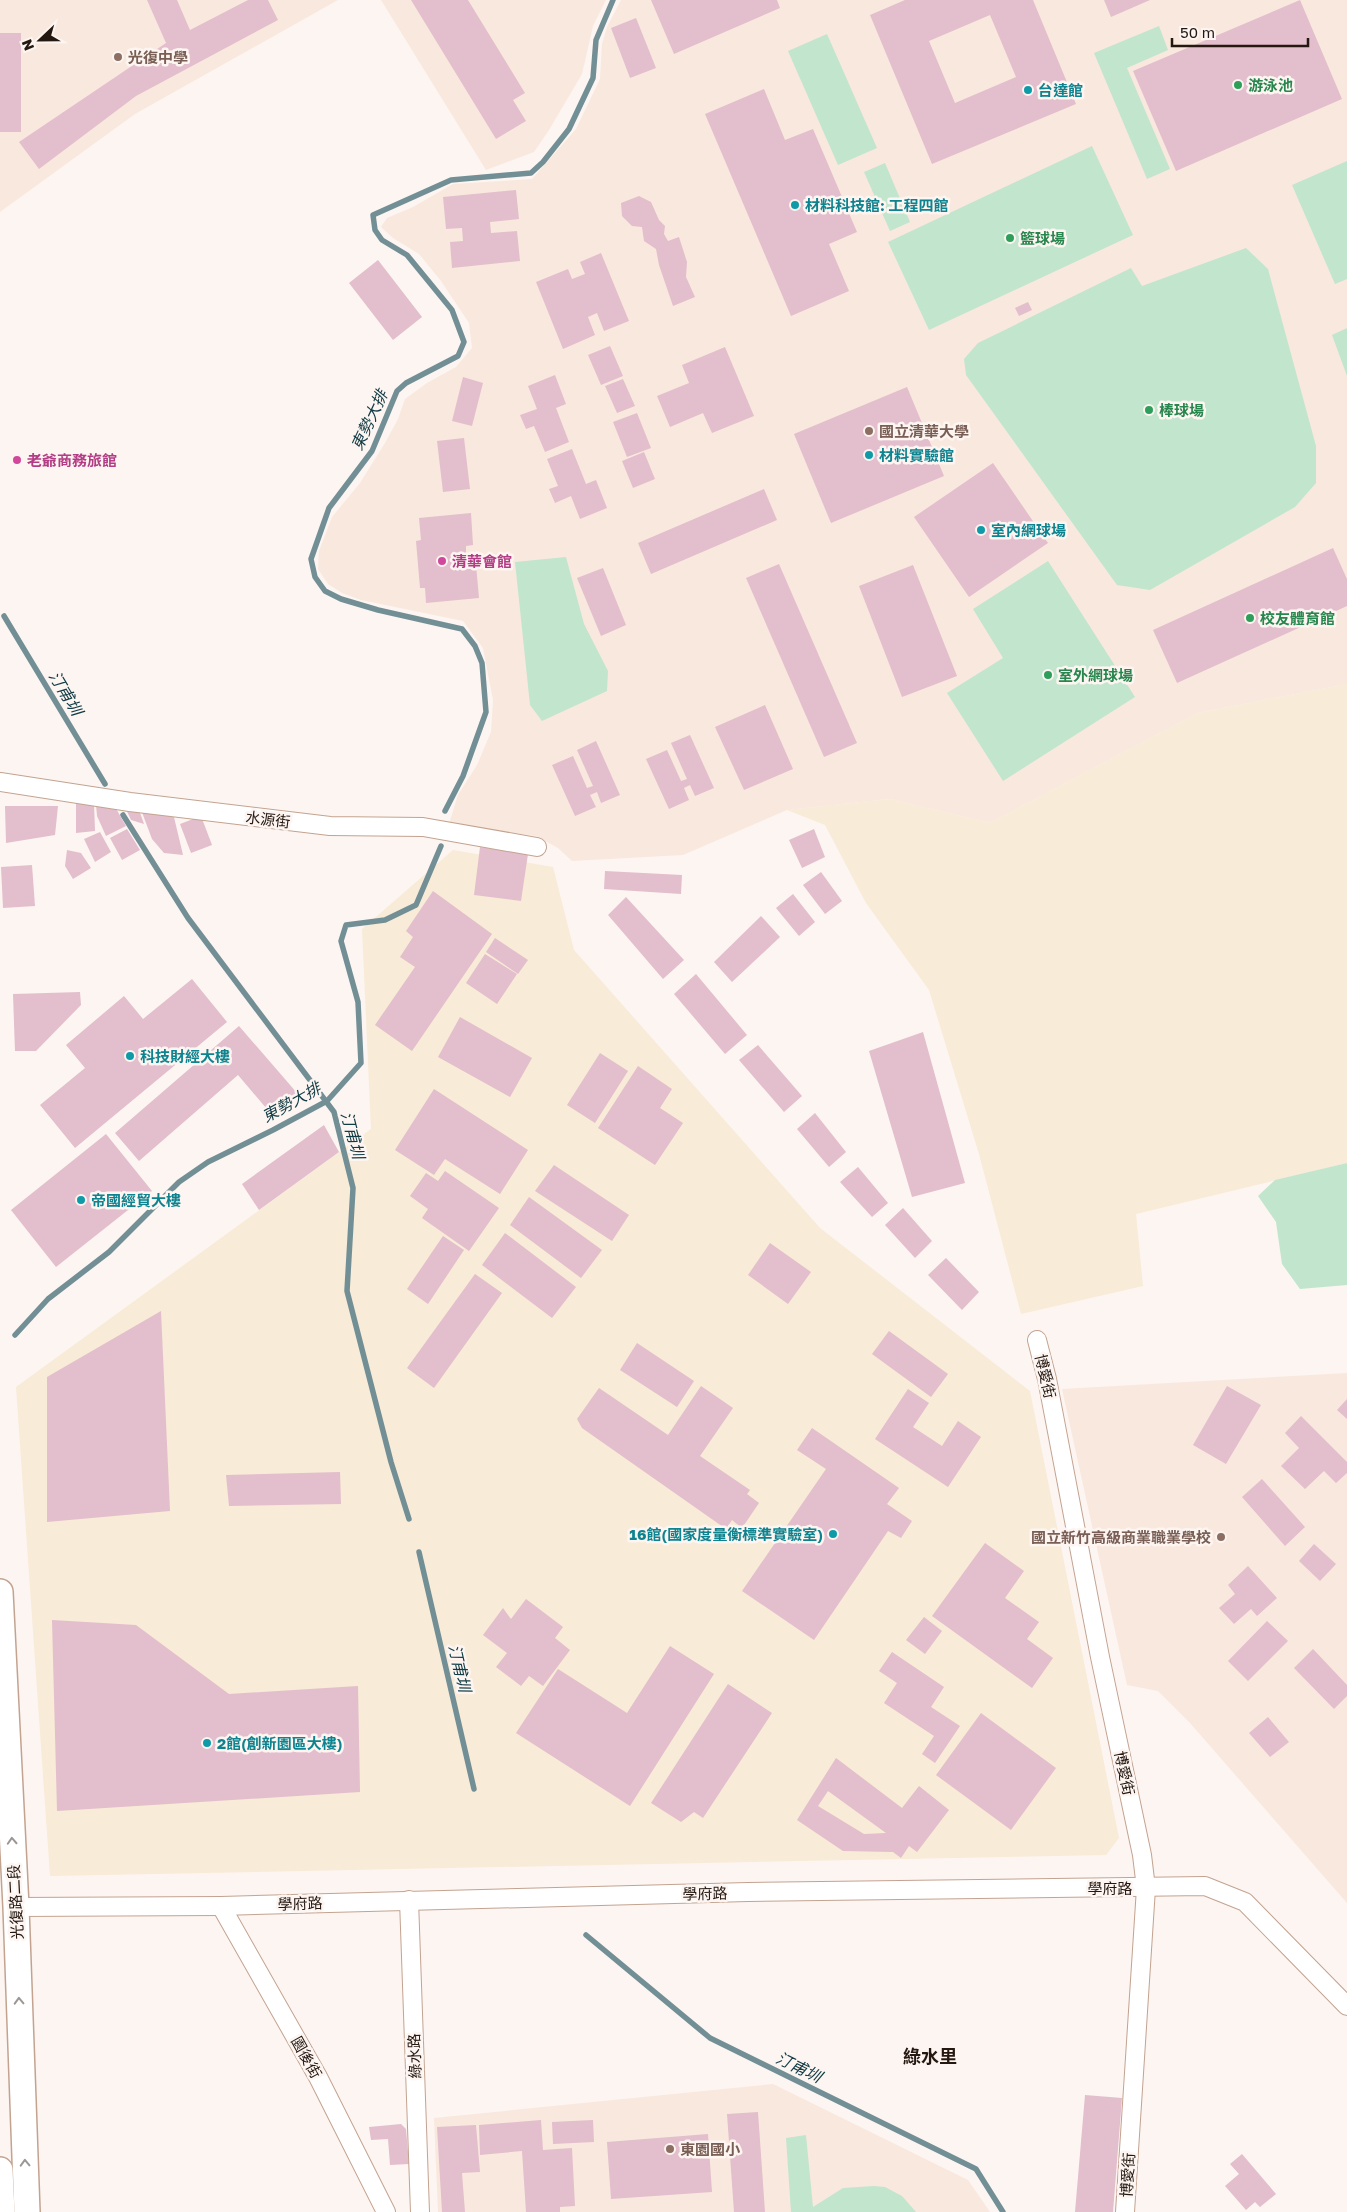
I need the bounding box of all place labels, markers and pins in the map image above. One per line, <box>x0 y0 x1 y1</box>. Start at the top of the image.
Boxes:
place label: 光復中學 <box>128 48 188 66</box>
marker: 光復中學 <box>112 51 124 63</box>
place label: 游泳池 <box>1248 76 1293 94</box>
marker: 游泳池 <box>1232 79 1244 91</box>
place label: 台達館 <box>1038 81 1083 99</box>
marker: 台達館 <box>1022 84 1034 96</box>
place label: 材料科技館: 工程四館 <box>805 196 949 214</box>
marker: 材料科技館: 工程四館 <box>789 199 801 211</box>
place label: 籃球場 <box>1020 229 1065 247</box>
marker: 籃球場 <box>1004 232 1016 244</box>
place label: 棒球場 <box>1159 401 1204 419</box>
marker: 棒球場 <box>1143 404 1155 416</box>
place label: 國立清華大學 <box>879 422 969 440</box>
marker: 國立清華大學 <box>863 425 875 437</box>
place label: 材料實驗館 <box>879 446 954 464</box>
marker: 材料實驗館 <box>863 449 875 461</box>
place label: 老爺商務旅館 <box>27 451 117 469</box>
marker: 老爺商務旅館 <box>11 454 23 466</box>
place label: 室內網球場 <box>991 521 1066 539</box>
marker: 室內網球場 <box>975 524 987 536</box>
place label: 清華會館 <box>452 552 512 570</box>
marker: 清華會館 <box>436 555 448 567</box>
place label: 校友體育館 <box>1260 609 1335 627</box>
marker: 校友體育館 <box>1244 612 1256 624</box>
place label: 室外網球場 <box>1058 666 1133 684</box>
marker: 室外網球場 <box>1042 669 1054 681</box>
place label: 科技財經大樓 <box>140 1047 230 1065</box>
marker: 科技財經大樓 <box>124 1050 136 1062</box>
place label: 帝國經貿大樓 <box>91 1191 181 1209</box>
marker: 帝國經貿大樓 <box>75 1194 87 1206</box>
place label: 16館(國家度量衡標準實驗室) <box>629 1525 823 1543</box>
marker: 16館(國家度量衡標準實驗室) <box>827 1528 839 1540</box>
place label: 國立新竹高級商業職業學校 <box>1031 1528 1211 1546</box>
marker: 國立新竹高級商業職業學校 <box>1215 1531 1227 1543</box>
place label: 2館(創新園區大樓) <box>217 1734 343 1752</box>
marker: 2館(創新園區大樓) <box>201 1737 213 1749</box>
place label: 東園國小 <box>680 2140 741 2158</box>
marker: 東園國小 <box>664 2143 676 2155</box>

